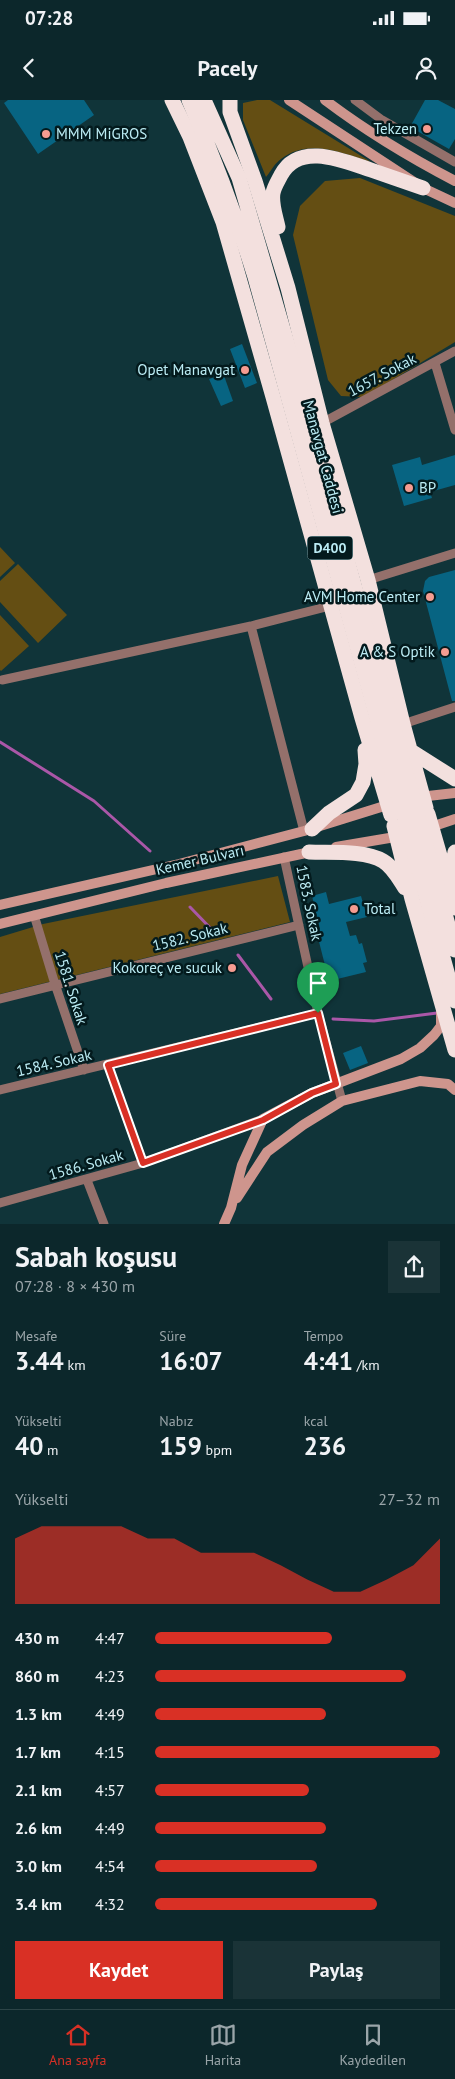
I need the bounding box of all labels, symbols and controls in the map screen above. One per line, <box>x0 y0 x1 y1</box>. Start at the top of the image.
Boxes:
text: 07:28 <box>25 6 73 30</box>
icon: back <box>15 54 43 82</box>
text: Pacely <box>197 54 258 82</box>
icon: person <box>412 54 440 82</box>
place label: Tekzen <box>373 119 417 138</box>
marker: Tekzen <box>421 123 433 135</box>
place label: MMM MiGROS <box>56 124 147 143</box>
marker: MMM MiGROS <box>40 128 52 140</box>
street label: 1657. Sokak <box>344 348 420 401</box>
place label: Opet Manavgat <box>137 360 235 379</box>
marker: Opet Manavgat <box>239 364 251 376</box>
street label: Manavgat Caddesi <box>299 398 348 516</box>
place label: BP <box>419 478 436 497</box>
marker: BP <box>403 482 415 494</box>
road number: D400 <box>308 536 352 559</box>
place label: AVM Home Center <box>304 587 420 606</box>
marker: AVM Home Center <box>424 591 436 603</box>
place label: A & S Optik <box>360 642 436 661</box>
marker: A & S Optik <box>439 646 451 658</box>
street label: Kemer Bulvarı <box>154 840 246 879</box>
street label: 1583. Sokak <box>292 863 327 943</box>
place label: Total <box>364 899 396 918</box>
marker: Total <box>348 903 360 915</box>
street label: 1582. Sokak <box>150 918 230 955</box>
street label: 1581. Sokak <box>51 949 93 1028</box>
place label: Kokoreç ve sucuk <box>113 958 223 977</box>
marker: Kokoreç ve sucuk <box>226 962 238 974</box>
pin <box>297 962 339 1013</box>
icon: arrive <box>304 969 332 997</box>
street label: 1584. Sokak <box>14 1044 94 1080</box>
street label: 1586. Sokak <box>46 1145 126 1184</box>
text: Sabah koşusu <box>15 1238 177 1275</box>
button: share <box>388 1241 440 1293</box>
text: 07:28 · 8 × 430 m <box>15 1276 135 1296</box>
text: Mesafe <box>15 1327 57 1345</box>
text: Süre <box>159 1327 186 1345</box>
text: Tempo <box>304 1327 343 1345</box>
text: 3.44 <box>15 1345 64 1377</box>
text: 16:07 <box>159 1345 223 1377</box>
text: 4:41 <box>304 1345 353 1377</box>
text: km <box>64 1356 86 1374</box>
text: /km <box>353 1356 380 1374</box>
text: Yükselti <box>15 1412 62 1430</box>
text: Nabız <box>159 1412 193 1430</box>
text: kcal <box>304 1412 328 1430</box>
text: 40 <box>15 1430 43 1462</box>
text: 159 <box>159 1430 202 1462</box>
text: 236 <box>304 1430 346 1462</box>
text: m <box>43 1441 58 1459</box>
text: bpm <box>202 1441 232 1459</box>
text: Yükselti <box>15 1489 68 1509</box>
text: 27–32 m <box>378 1489 440 1509</box>
text: 430 m <box>15 1628 59 1648</box>
text: 4:47 <box>95 1628 125 1648</box>
text: 860 m <box>15 1666 59 1686</box>
text: 4:23 <box>95 1666 125 1686</box>
text: 1.3 km <box>15 1704 62 1724</box>
text: 4:49 <box>95 1704 125 1724</box>
text: 1.7 km <box>15 1742 61 1762</box>
text: 4:15 <box>95 1742 125 1762</box>
text: 2.1 km <box>15 1780 62 1800</box>
text: 4:57 <box>95 1780 125 1800</box>
text: 2.6 km <box>15 1818 62 1838</box>
text: 4:49 <box>95 1818 125 1838</box>
text: 3.0 km <box>15 1856 62 1876</box>
text: 4:54 <box>95 1856 125 1876</box>
text: 3.4 km <box>15 1894 62 1914</box>
text: 4:32 <box>95 1894 125 1914</box>
button: Kaydet <box>15 1941 223 1999</box>
button: Paylaş <box>233 1941 440 1999</box>
tab: Ana sayfa <box>49 2021 106 2069</box>
tab: Harita <box>205 2021 241 2069</box>
tab: Kaydedilen <box>339 2021 406 2069</box>

